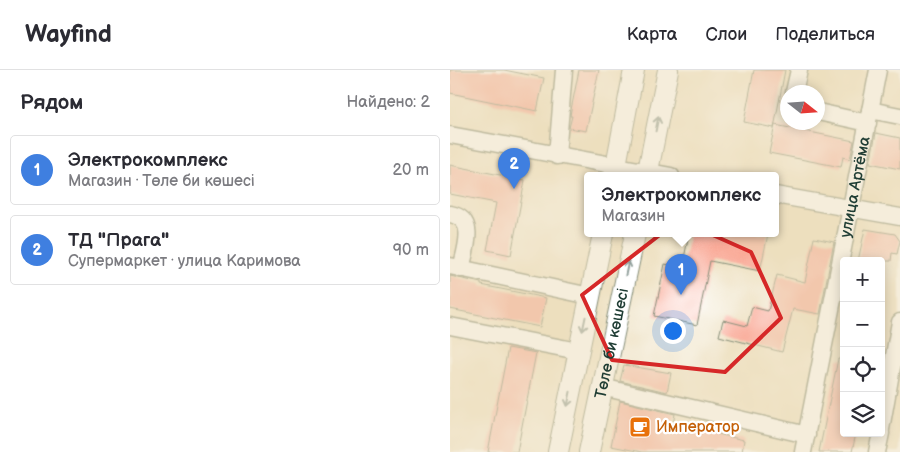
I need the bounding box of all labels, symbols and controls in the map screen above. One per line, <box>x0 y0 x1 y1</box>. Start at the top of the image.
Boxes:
text: Wayfind <box>25 20 112 49</box>
text: Карта <box>627 24 677 45</box>
text: Слои <box>705 24 747 45</box>
text: Поделиться <box>775 24 875 45</box>
north arrow <box>780 85 825 130</box>
text: Рядом <box>20 90 83 115</box>
text: Найдено: 2 <box>346 93 430 112</box>
one-way arrow <box>653 117 663 133</box>
street label: улица Артёма <box>836 134 874 239</box>
pin: 2 <box>498 148 530 189</box>
text: Электрокомплекс <box>68 149 228 172</box>
text: 1 <box>34 161 40 180</box>
text: 20 m <box>393 161 429 180</box>
text: Магазин · Төле би көшесі <box>68 172 255 191</box>
popup <box>584 172 779 237</box>
text: Электрокомплекс <box>602 184 761 207</box>
text: Магазин <box>602 207 665 226</box>
text: ТД "Прага" <box>68 229 169 252</box>
text: 2 <box>32 241 42 260</box>
text: 90 m <box>393 241 429 260</box>
text: Супермаркет · улица Каримова <box>68 252 301 271</box>
pin: 1 <box>665 254 697 295</box>
map controls <box>840 257 885 437</box>
button: + <box>840 257 885 302</box>
one-way arrow <box>623 260 633 276</box>
street label: Төле би көшесі <box>591 286 633 400</box>
button: − <box>840 302 885 347</box>
one-way arrow <box>579 315 588 331</box>
your location <box>660 318 686 344</box>
button: locate <box>840 347 885 392</box>
one-way arrow <box>563 390 573 406</box>
button: layers <box>840 392 885 437</box>
cafe icon: Император <box>628 415 652 439</box>
place label: Император <box>656 418 740 437</box>

